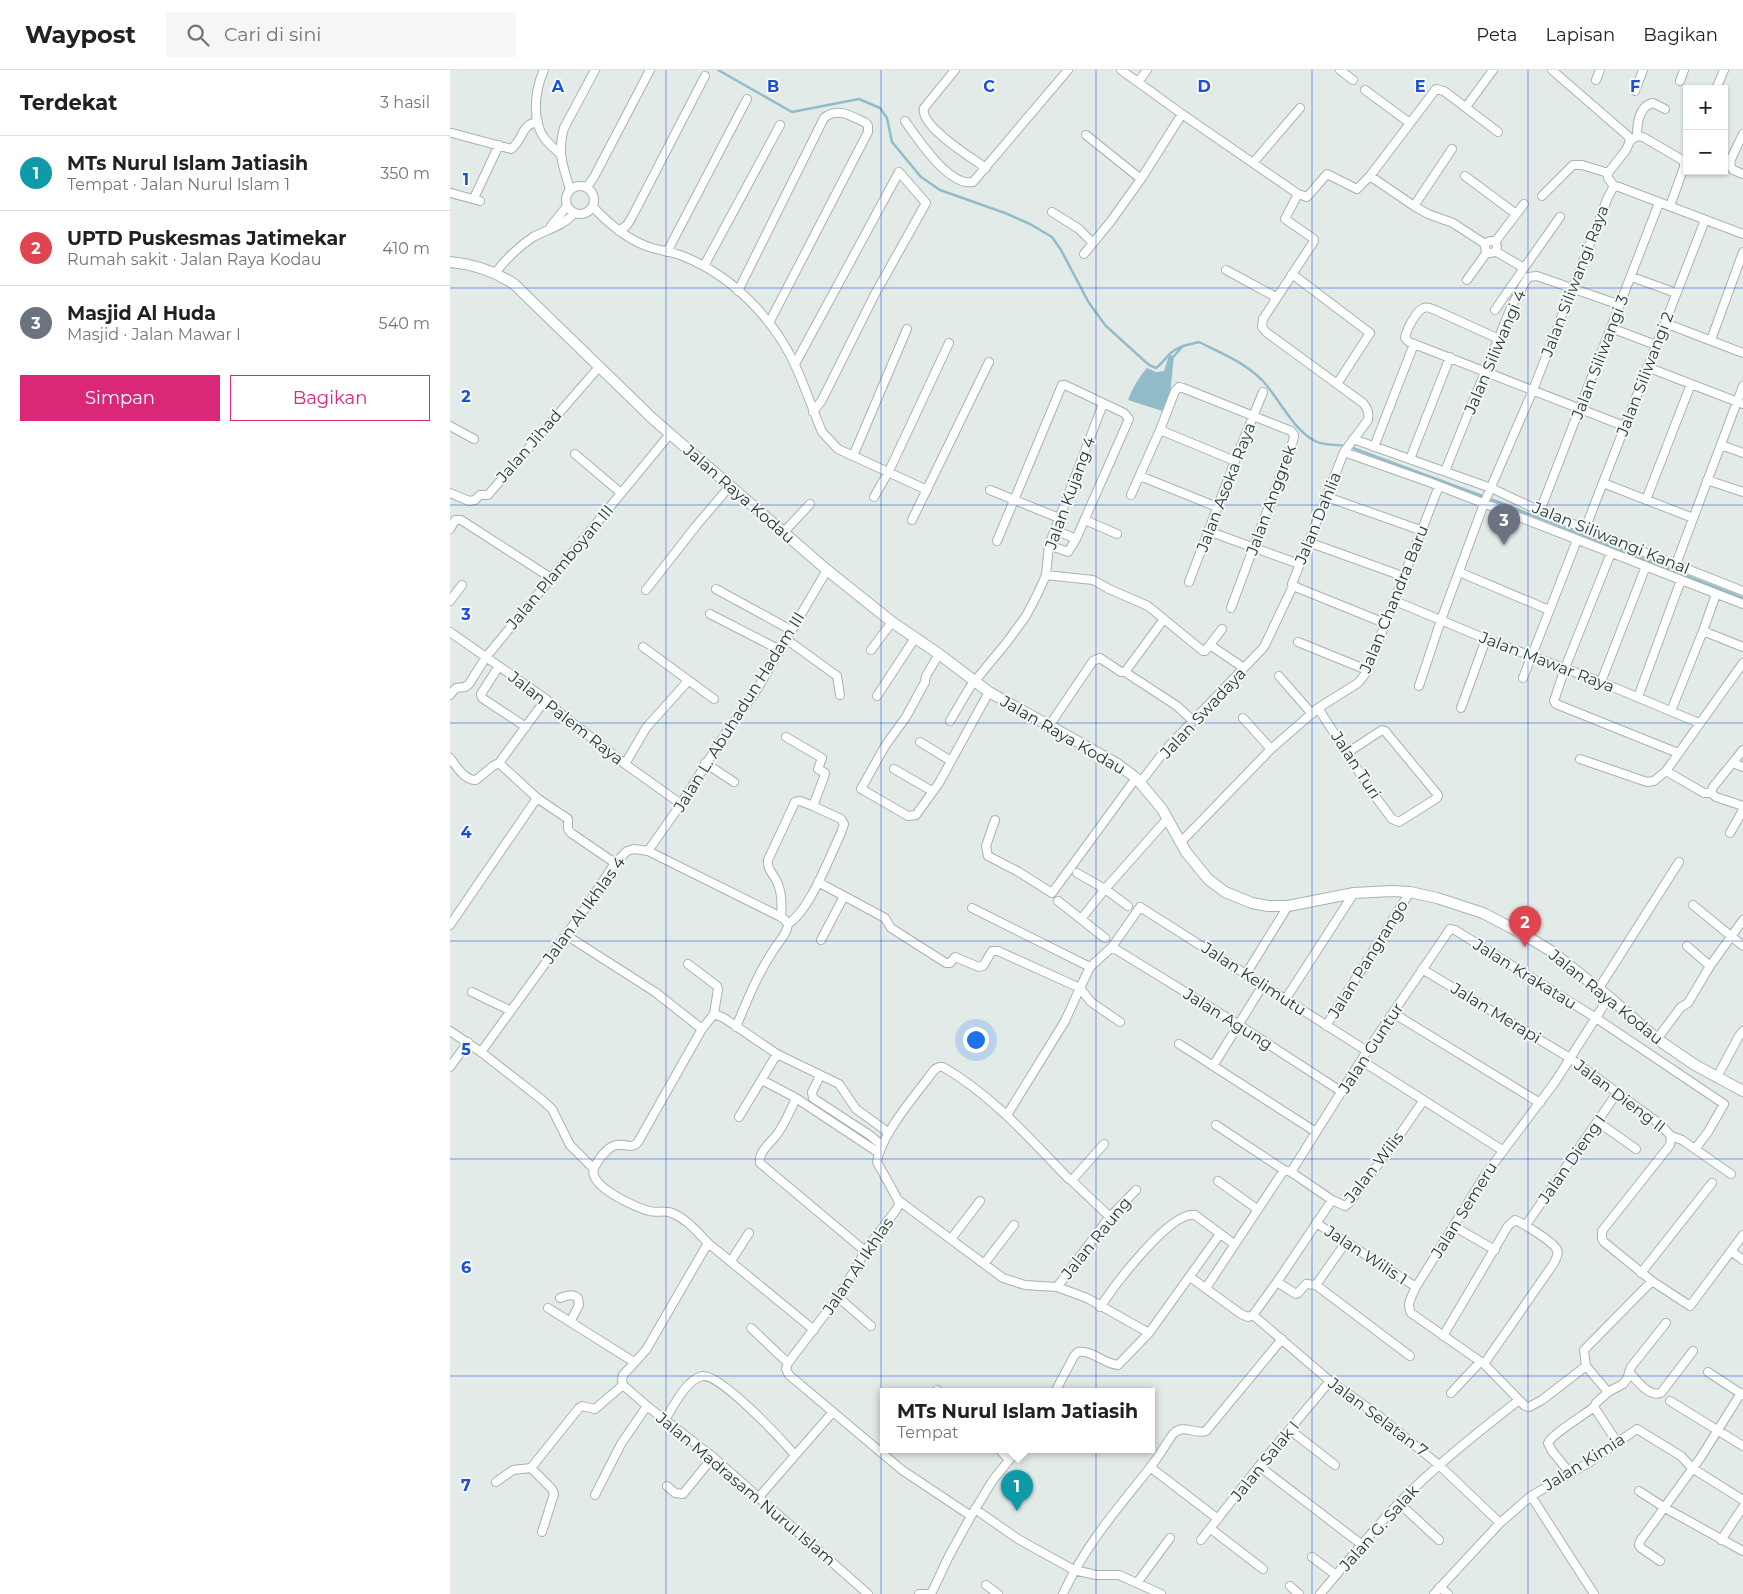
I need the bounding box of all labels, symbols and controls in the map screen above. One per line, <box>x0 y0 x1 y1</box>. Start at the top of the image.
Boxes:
search box <box>166 12 516 57</box>
text: Waypost <box>25 20 136 49</box>
icon: search <box>184 21 212 49</box>
text: Cari di sini <box>224 23 321 46</box>
text: Peta <box>1476 24 1517 46</box>
text: Lapisan <box>1545 24 1615 46</box>
text: Bagikan <box>1643 24 1718 46</box>
text: A <box>551 77 565 96</box>
text: B <box>767 77 779 96</box>
text: C <box>983 77 995 96</box>
text: D <box>1197 77 1211 96</box>
text: E <box>1415 77 1425 96</box>
text: F <box>1630 77 1640 96</box>
map controls <box>1683 85 1728 175</box>
button: + <box>1683 85 1728 130</box>
text: Terdekat <box>20 90 117 115</box>
text: 3 hasil <box>380 93 430 112</box>
button: − <box>1683 130 1728 175</box>
text: MTs Nurul Islam Jatiasih <box>67 152 308 175</box>
text: 1 <box>33 164 39 183</box>
text: 350 m <box>380 164 430 183</box>
text: 1 <box>463 170 469 189</box>
text: Tempat · Jalan Nurul Islam 1 <box>67 175 290 194</box>
street label: Jalan Siliwangi Raya <box>1537 203 1613 360</box>
text: UPTD Puskesmas Jatimekar <box>67 227 346 250</box>
text: 2 <box>31 239 41 258</box>
text: 410 m <box>382 239 430 258</box>
text: Rumah sakit · Jalan Raya Kodau <box>67 250 322 269</box>
street label: Jalan Siliwangi 4 <box>1460 287 1530 418</box>
street label: Jalan Siliwangi 3 <box>1567 292 1632 423</box>
text: Masjid Al Huda <box>67 302 216 325</box>
street label: Jalan Siliwangi 2 <box>1612 309 1677 440</box>
text: 3 <box>31 314 41 333</box>
text: 540 m <box>379 314 430 333</box>
text: Masjid · Jalan Mawar I <box>67 325 241 344</box>
button: Simpan <box>20 375 220 421</box>
button: Bagikan <box>230 375 430 421</box>
text: 2 <box>461 387 471 406</box>
street label: Jalan Jihad <box>492 406 566 487</box>
street label: Jalan Asoka Raya <box>1192 420 1259 555</box>
street label: Jalan Kujang 4 <box>1040 434 1099 553</box>
street label: Jalan Raya Kodau <box>679 440 798 547</box>
street label: Jalan Anggrek <box>1242 442 1300 559</box>
street label: Jalan Dahlia <box>1291 469 1345 568</box>
street label: Jalan Siliwangi Kanal <box>1529 497 1692 578</box>
street label: Jalan Plamboyan III <box>502 501 618 634</box>
pin: 3 <box>1488 504 1520 545</box>
street label: Jalan Chandra Baru <box>1355 522 1432 677</box>
text: 3 <box>460 605 471 624</box>
street label: Jalan L. Abuhadun Hadam III <box>669 609 809 816</box>
street label: Jalan Mawar Raya <box>1476 627 1617 696</box>
street label: Jalan Swadaya <box>1156 664 1250 763</box>
street label: Jalan Palem Raya <box>504 667 627 769</box>
street label: Jalan Raya Kodau <box>996 691 1129 778</box>
street label: Jalan Turi <box>1327 727 1385 802</box>
text: 4 <box>460 823 472 842</box>
street label: Jalan Al Ikhlas 4 <box>538 852 629 968</box>
street label: Jalan Pangrango <box>1323 896 1412 1022</box>
pin: 2 <box>1509 906 1541 947</box>
street label: Jalan Krakatau <box>1469 934 1580 1013</box>
street label: Jalan Kelimutu <box>1197 938 1310 1020</box>
street label: Jalan Raya Kodau <box>1544 945 1667 1049</box>
street label: Jalan Merapi <box>1447 978 1544 1047</box>
street label: Jalan Agung <box>1179 984 1276 1054</box>
street label: Jalan Guntur <box>1334 999 1407 1098</box>
your location <box>963 1027 989 1053</box>
text: 5 <box>461 1040 471 1059</box>
street label: Jalan Dieng II <box>1570 1055 1669 1136</box>
street label: Jalan Dieng I <box>1534 1111 1610 1208</box>
street label: Jalan Wilis <box>1340 1128 1408 1207</box>
street label: Jalan Semeru <box>1426 1159 1501 1262</box>
street label: Jalan Raung <box>1057 1193 1135 1283</box>
street label: Jalan Al Ikhlas <box>818 1214 898 1319</box>
street label: Jalan Wilis 1 <box>1320 1221 1411 1289</box>
text: 6 <box>461 1258 471 1277</box>
street label: Jalan Selatan 7 <box>1324 1373 1431 1461</box>
popup <box>880 1388 1155 1453</box>
text: MTs Nurul Islam Jatiasih <box>897 1400 1138 1423</box>
street label: Jalan Madrasam Nurul Islam <box>652 1408 840 1570</box>
street label: Jalan Salak I <box>1226 1417 1303 1506</box>
text: Tempat <box>897 1423 959 1442</box>
street label: Jalan Kimia <box>1539 1429 1628 1495</box>
pin: 1 <box>1001 1470 1033 1511</box>
text: 7 <box>461 1476 471 1495</box>
street label: Jalan G. Salak <box>1335 1481 1423 1576</box>

